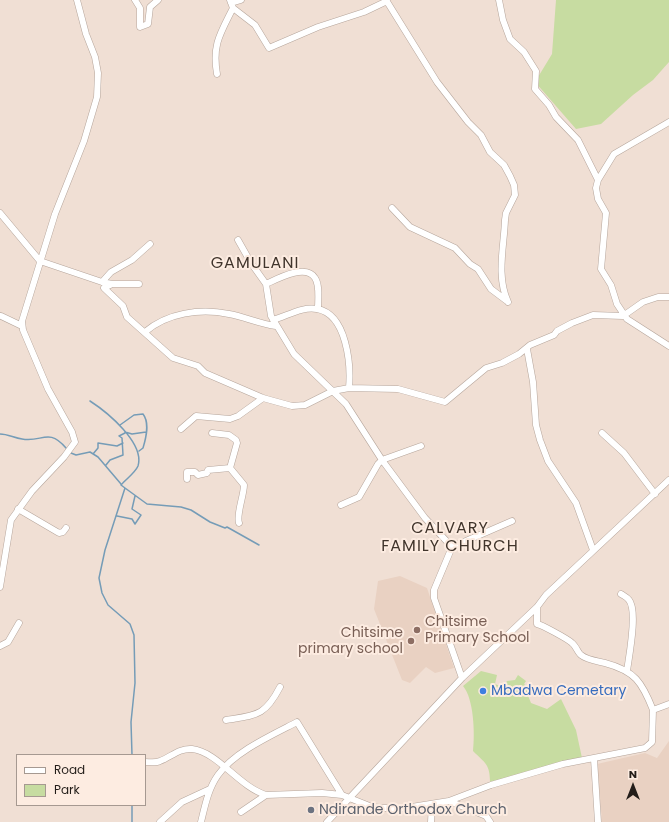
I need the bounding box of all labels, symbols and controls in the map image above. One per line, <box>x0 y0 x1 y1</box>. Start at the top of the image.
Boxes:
district label: GAMULANI <box>211 254 299 274</box>
district label: CALVARY FAMILY CHURCH <box>381 519 519 557</box>
place label: Chitsime Primary School <box>425 614 530 646</box>
place label: Chitsime primary school <box>298 625 403 658</box>
marker: Chitsime Primary School <box>412 625 422 635</box>
marker: Chitsime primary school <box>406 636 416 646</box>
place label: Mbadwa Cemetary <box>491 683 626 699</box>
marker: Mbadwa Cemetary <box>478 686 488 696</box>
legend <box>16 754 146 806</box>
text: Road <box>54 761 85 778</box>
north arrow <box>613 766 653 806</box>
text: N <box>629 766 637 782</box>
text: Park <box>54 781 80 798</box>
place label: Ndirande Orthodox Church <box>319 802 507 818</box>
marker: Ndirande Orthodox Church <box>306 805 316 815</box>

